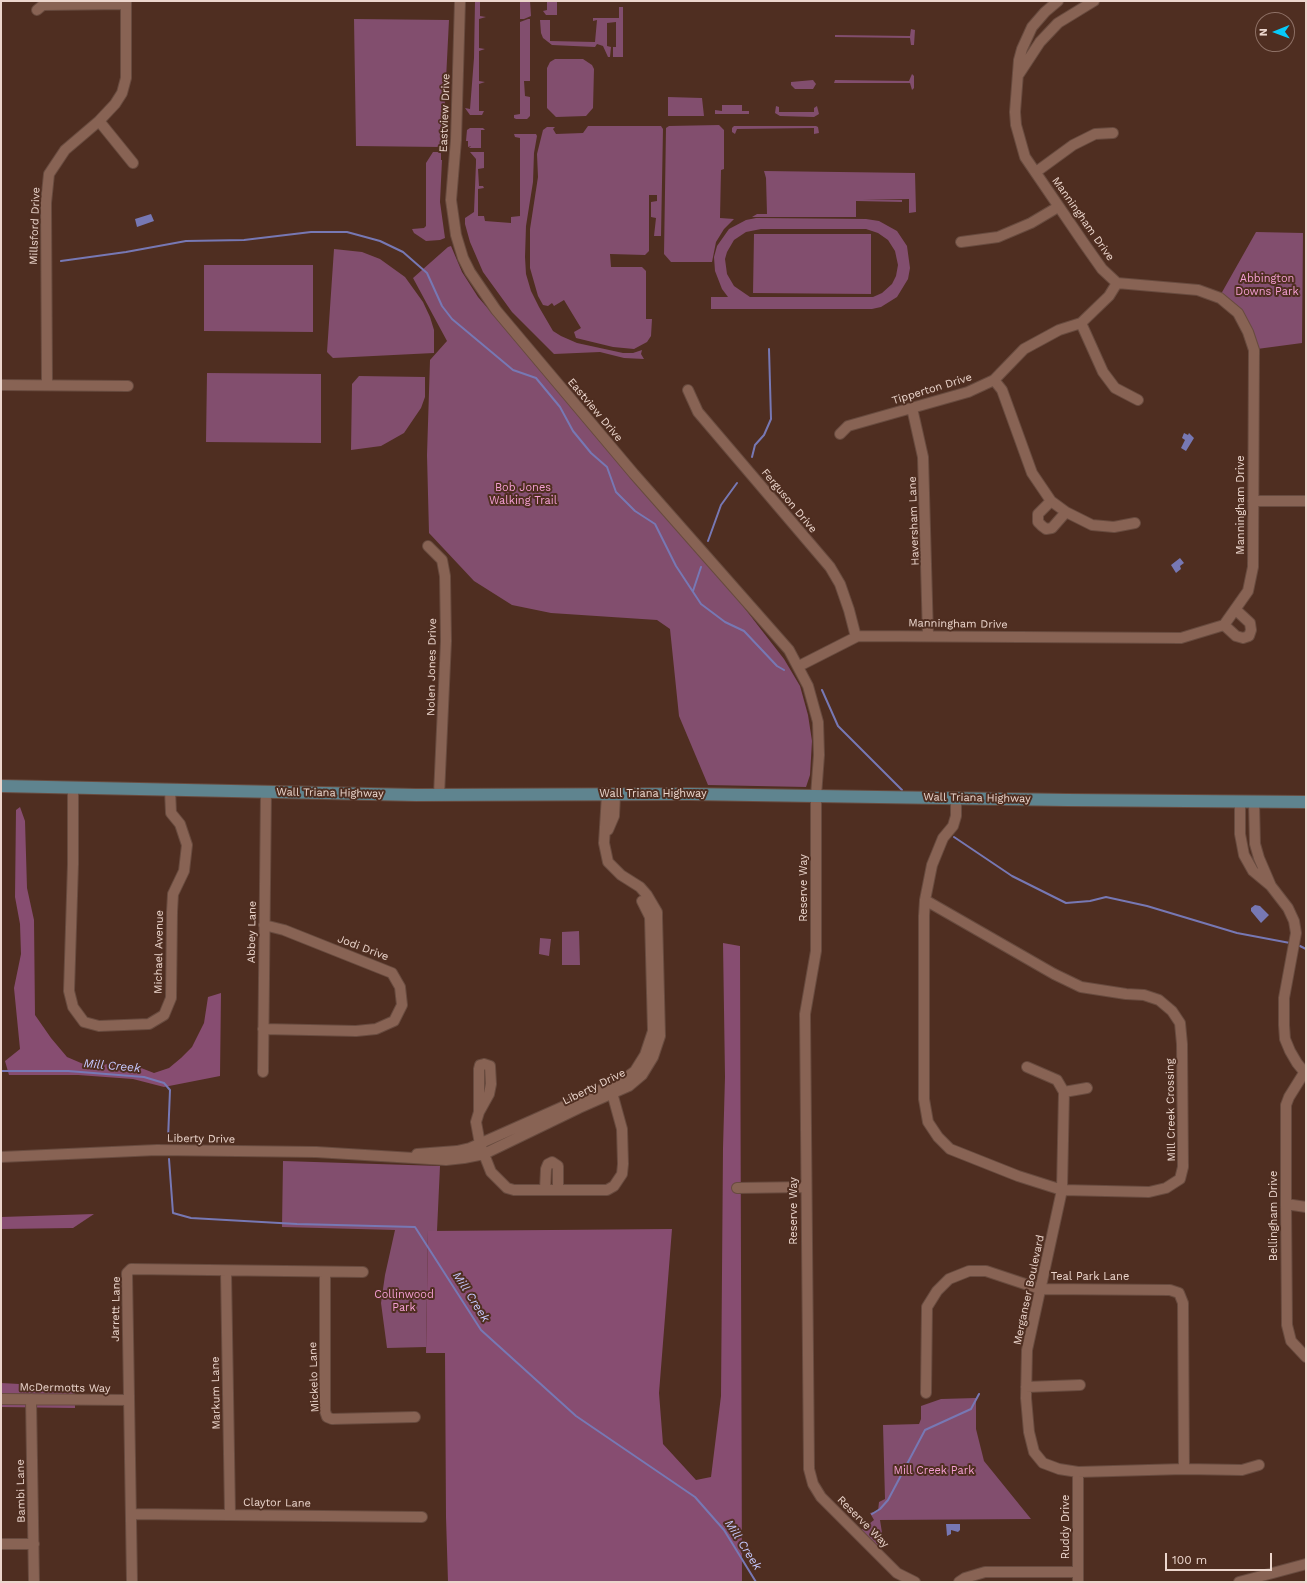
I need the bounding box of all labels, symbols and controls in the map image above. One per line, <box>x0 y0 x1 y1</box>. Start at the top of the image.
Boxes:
north arrow <box>1255 12 1295 52</box>
text: N <box>1257 28 1270 36</box>
street label: Eastview Drive <box>437 73 453 153</box>
street label: Manningham Drive <box>1049 175 1117 263</box>
street label: Millsford Drive <box>27 187 43 265</box>
park label: Abbington Downs Park <box>1235 272 1299 298</box>
street label: Tipperton Drive <box>890 371 974 407</box>
street label: Eastview Drive <box>565 376 625 444</box>
street label: Manningham Drive <box>1234 455 1248 555</box>
street label: Ferguson Drive <box>758 466 820 536</box>
street label: Haversham Lane <box>906 476 922 566</box>
park label: Bob Jones Walking Trail <box>489 481 557 507</box>
street label: Manningham Drive <box>908 617 1008 631</box>
street label: Nolen Jones Drive <box>425 618 439 716</box>
street label: Wall Triana Highway <box>276 785 384 801</box>
street label: Wall Triana Highway <box>599 787 707 801</box>
street label: Wall Triana Highway <box>923 790 1031 806</box>
street label: Reserve Way <box>797 854 811 922</box>
street label: Abbey Lane <box>245 901 259 963</box>
street label: Michael Avenue <box>152 910 166 994</box>
street label: Jodi Drive <box>336 932 390 964</box>
water label: Mill Creek <box>83 1056 141 1076</box>
street label: Mill Creek Crossing <box>1164 1058 1178 1162</box>
street label: Liberty Drive <box>560 1066 628 1108</box>
street label: Liberty Drive <box>167 1132 235 1146</box>
street label: Bellingham Drive <box>1267 1171 1281 1261</box>
street label: Reserve Way <box>787 1177 801 1245</box>
street label: Merganser Boulevard <box>1011 1234 1047 1346</box>
water label: Mill Creek <box>449 1269 493 1325</box>
street label: Teal Park Lane <box>1051 1270 1129 1284</box>
street label: Jarrett Lane <box>109 1276 123 1342</box>
park label: Collinwood Park <box>374 1288 434 1314</box>
street label: Mickelo Lane <box>306 1342 322 1412</box>
street label: Markum Lane <box>209 1356 223 1430</box>
street label: McDermotts Way <box>19 1381 111 1395</box>
street label: Bambi Lane <box>14 1459 28 1523</box>
park label: Mill Creek Park <box>893 1464 975 1478</box>
street label: Reserve Way <box>834 1493 892 1551</box>
street label: Ruddy Drive <box>1059 1495 1073 1559</box>
street label: Claytor Lane <box>243 1496 311 1510</box>
water label: Mill Creek <box>721 1517 765 1573</box>
scale bar <box>1167 1545 1274 1571</box>
text: 100 m <box>1172 1553 1207 1567</box>

